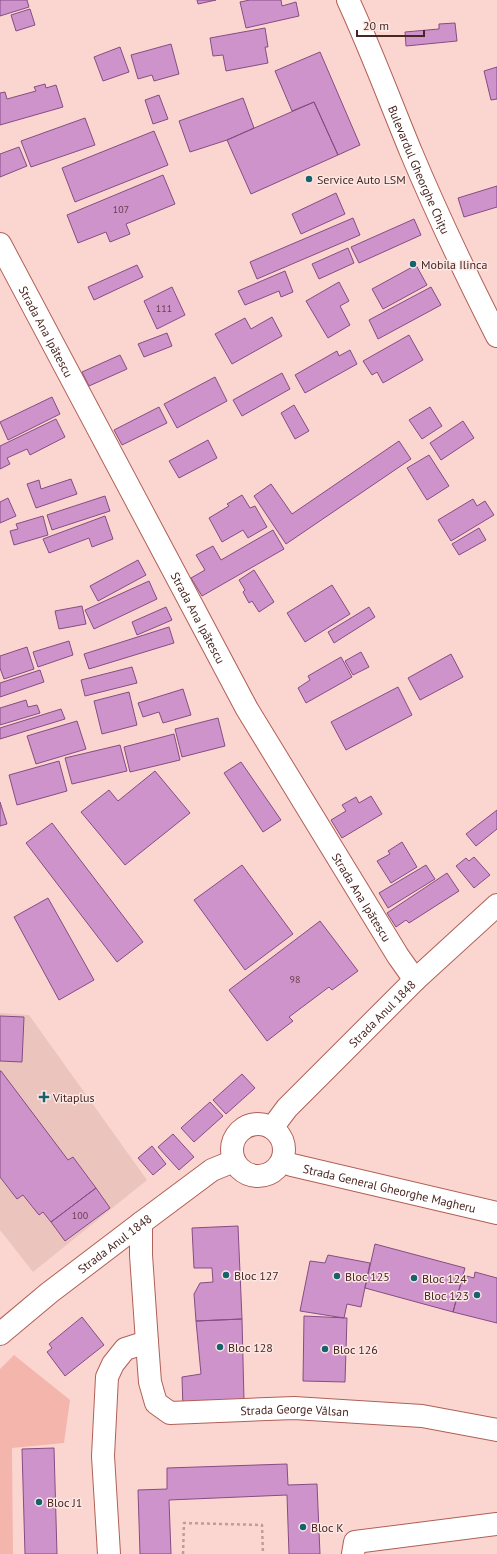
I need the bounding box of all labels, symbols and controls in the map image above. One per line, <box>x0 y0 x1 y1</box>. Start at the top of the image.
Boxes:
scale bar <box>357 12 424 38</box>
text: 20 m <box>363 18 389 33</box>
street label: Bulevardul Gheorghe Chițu <box>385 103 454 236</box>
place label: Service Auto LSM <box>317 172 406 187</box>
marker: Service Auto LSM <box>304 174 314 184</box>
house number: 107 <box>113 203 129 216</box>
place label: Mobila Ilinca <box>421 257 487 272</box>
marker: Mobila Ilinca <box>408 259 418 269</box>
street label: Strada Ana Ipătescu <box>16 283 77 380</box>
house number: 111 <box>156 302 172 315</box>
street label: Strada Ana Ipătescu <box>168 569 229 666</box>
street label: Strada Ana Ipătescu <box>329 850 395 944</box>
house number: 98 <box>290 973 300 986</box>
street label: Strada Anul 1848 <box>345 977 418 1050</box>
place label: Vitaplus <box>52 1090 95 1105</box>
marker: Vitaplus <box>38 1091 50 1103</box>
street label: Strada General Gheorghe Magheru <box>302 1160 477 1215</box>
house number: 100 <box>72 1209 89 1222</box>
street label: Strada Anul 1848 <box>74 1210 154 1276</box>
place label: Bloc 127 <box>234 1268 279 1283</box>
place label: Bloc 125 <box>345 1269 390 1284</box>
marker: Bloc 127 <box>221 1270 231 1280</box>
marker: Bloc 125 <box>332 1271 342 1281</box>
place label: Bloc 124 <box>422 1271 467 1286</box>
marker: Bloc 124 <box>409 1273 419 1283</box>
place label: Bloc 123 <box>424 1288 469 1303</box>
marker: Bloc 123 <box>472 1290 482 1300</box>
place label: Bloc 128 <box>228 1340 273 1355</box>
marker: Bloc 128 <box>215 1342 225 1352</box>
place label: Bloc 126 <box>333 1342 378 1357</box>
marker: Bloc 126 <box>320 1344 330 1354</box>
street label: Strada George Vâlsan <box>240 1400 349 1419</box>
place label: Bloc J1 <box>47 1495 82 1510</box>
marker: Bloc J1 <box>34 1497 44 1507</box>
place label: Bloc K <box>311 1520 344 1535</box>
marker: Bloc K <box>298 1522 308 1532</box>

